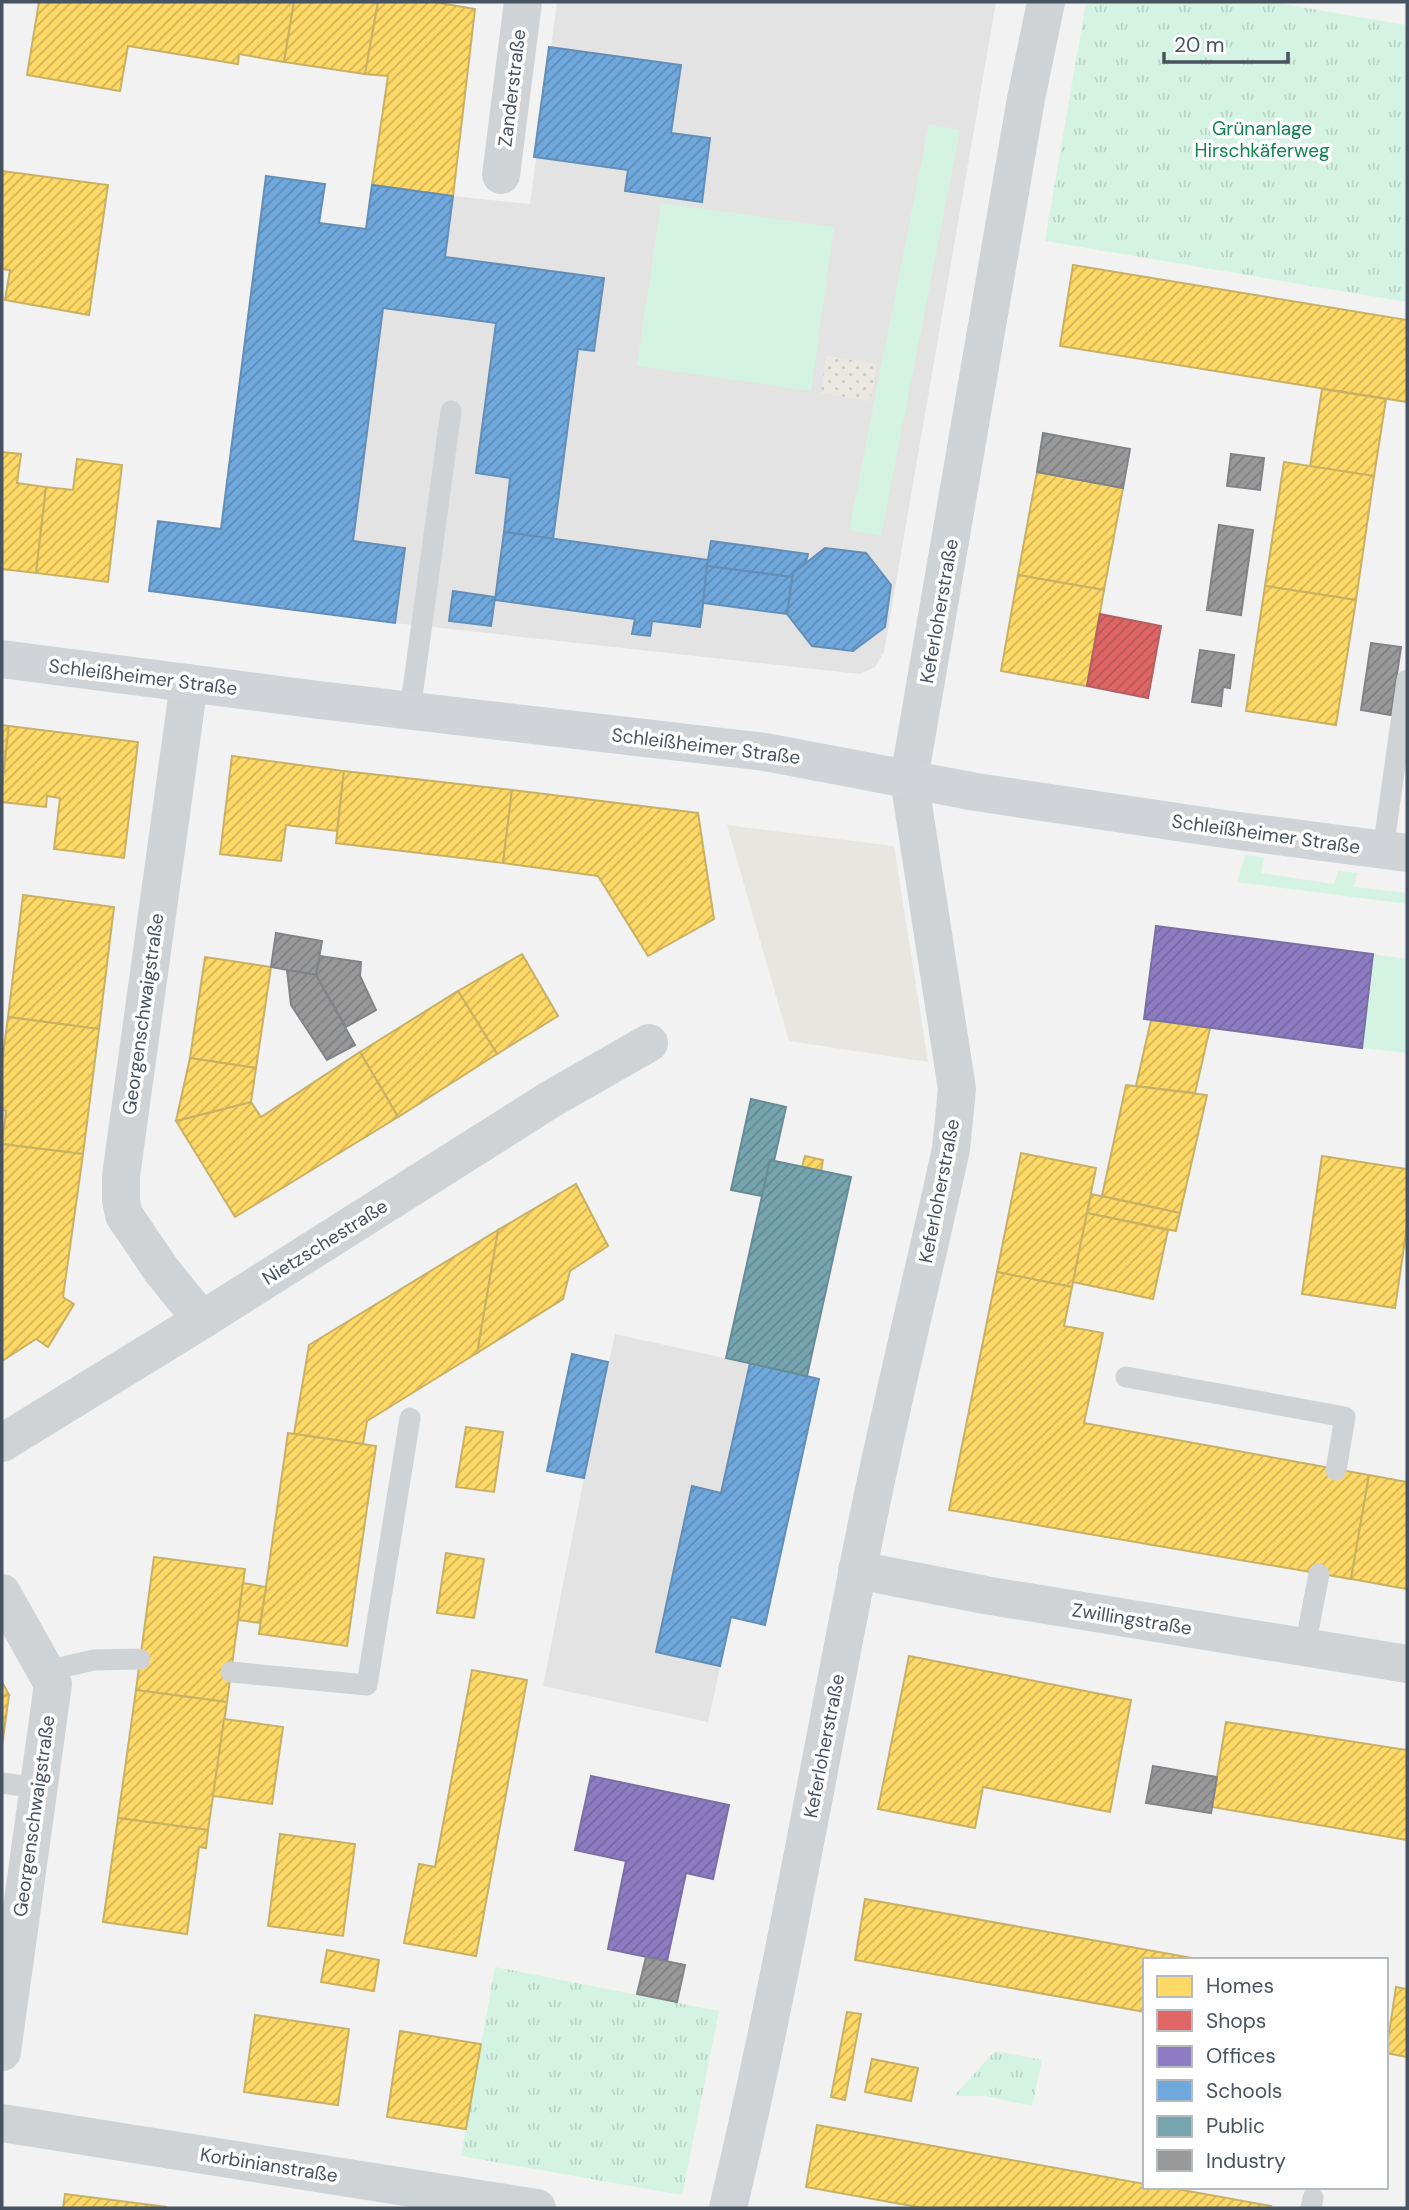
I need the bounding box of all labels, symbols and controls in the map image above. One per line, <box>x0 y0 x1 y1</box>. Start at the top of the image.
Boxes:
scale bar <box>1164 21 1288 65</box>
street label: Zanderstraße <box>492 28 532 148</box>
text: 20 m <box>1174 31 1225 59</box>
park label: Grünanlage Hirschkäferweg <box>1194 116 1330 163</box>
street label: Keferloherstraße <box>914 537 964 685</box>
street label: Schleißheimer Straße <box>47 653 239 701</box>
street label: Schleißheimer Straße <box>610 722 802 770</box>
street label: Schleißheimer Straße <box>1170 808 1362 860</box>
street label: Georgenschwaigstraße <box>116 912 170 1116</box>
street label: Keferloherstraße <box>913 1117 965 1265</box>
street label: Nietzschestraße <box>258 1193 392 1291</box>
street label: Zwillingstraße <box>1070 1597 1194 1641</box>
street label: Keferloherstraße <box>798 1672 850 1820</box>
street label: Georgenschwaigstraße <box>7 1714 61 1918</box>
legend <box>1143 1958 1388 2189</box>
text: Homes <box>1206 1972 1274 2000</box>
text: Shops <box>1206 2007 1266 2035</box>
text: Offices <box>1206 2042 1276 2070</box>
text: Schools <box>1206 2077 1282 2105</box>
text: Public <box>1206 2112 1265 2140</box>
street label: Korbinianstraße <box>198 2142 340 2188</box>
text: Industry <box>1206 2147 1286 2175</box>

